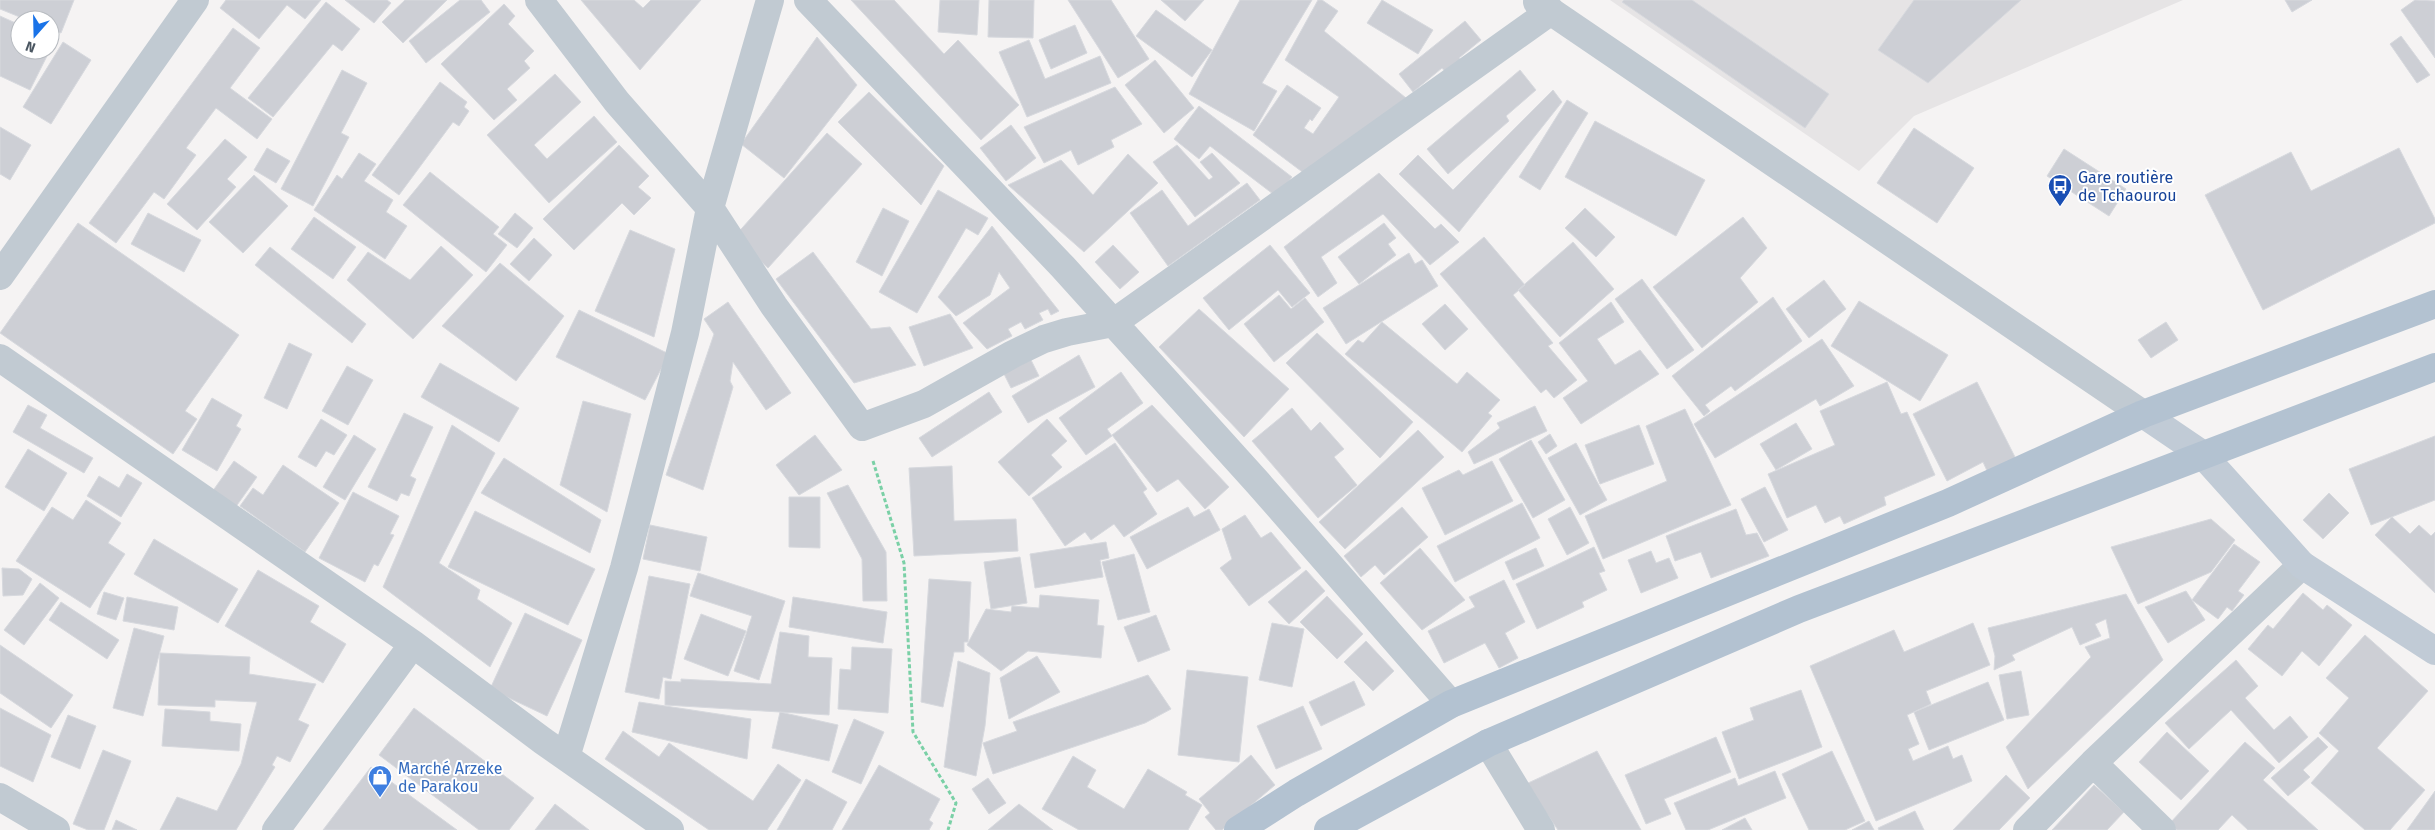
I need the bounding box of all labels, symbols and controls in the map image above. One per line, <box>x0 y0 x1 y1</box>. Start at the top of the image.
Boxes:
north arrow <box>10 10 60 60</box>
text: N <box>23 37 38 56</box>
place label: Gare routière de Tchaourou <box>2078 168 2177 205</box>
bus stop icon: Gare routière de Tchaourou <box>2047 173 2073 207</box>
place label: Marché Arzeke de Parakou <box>398 759 502 796</box>
shop icon: Marché Arzeke de Parakou <box>367 764 393 798</box>

